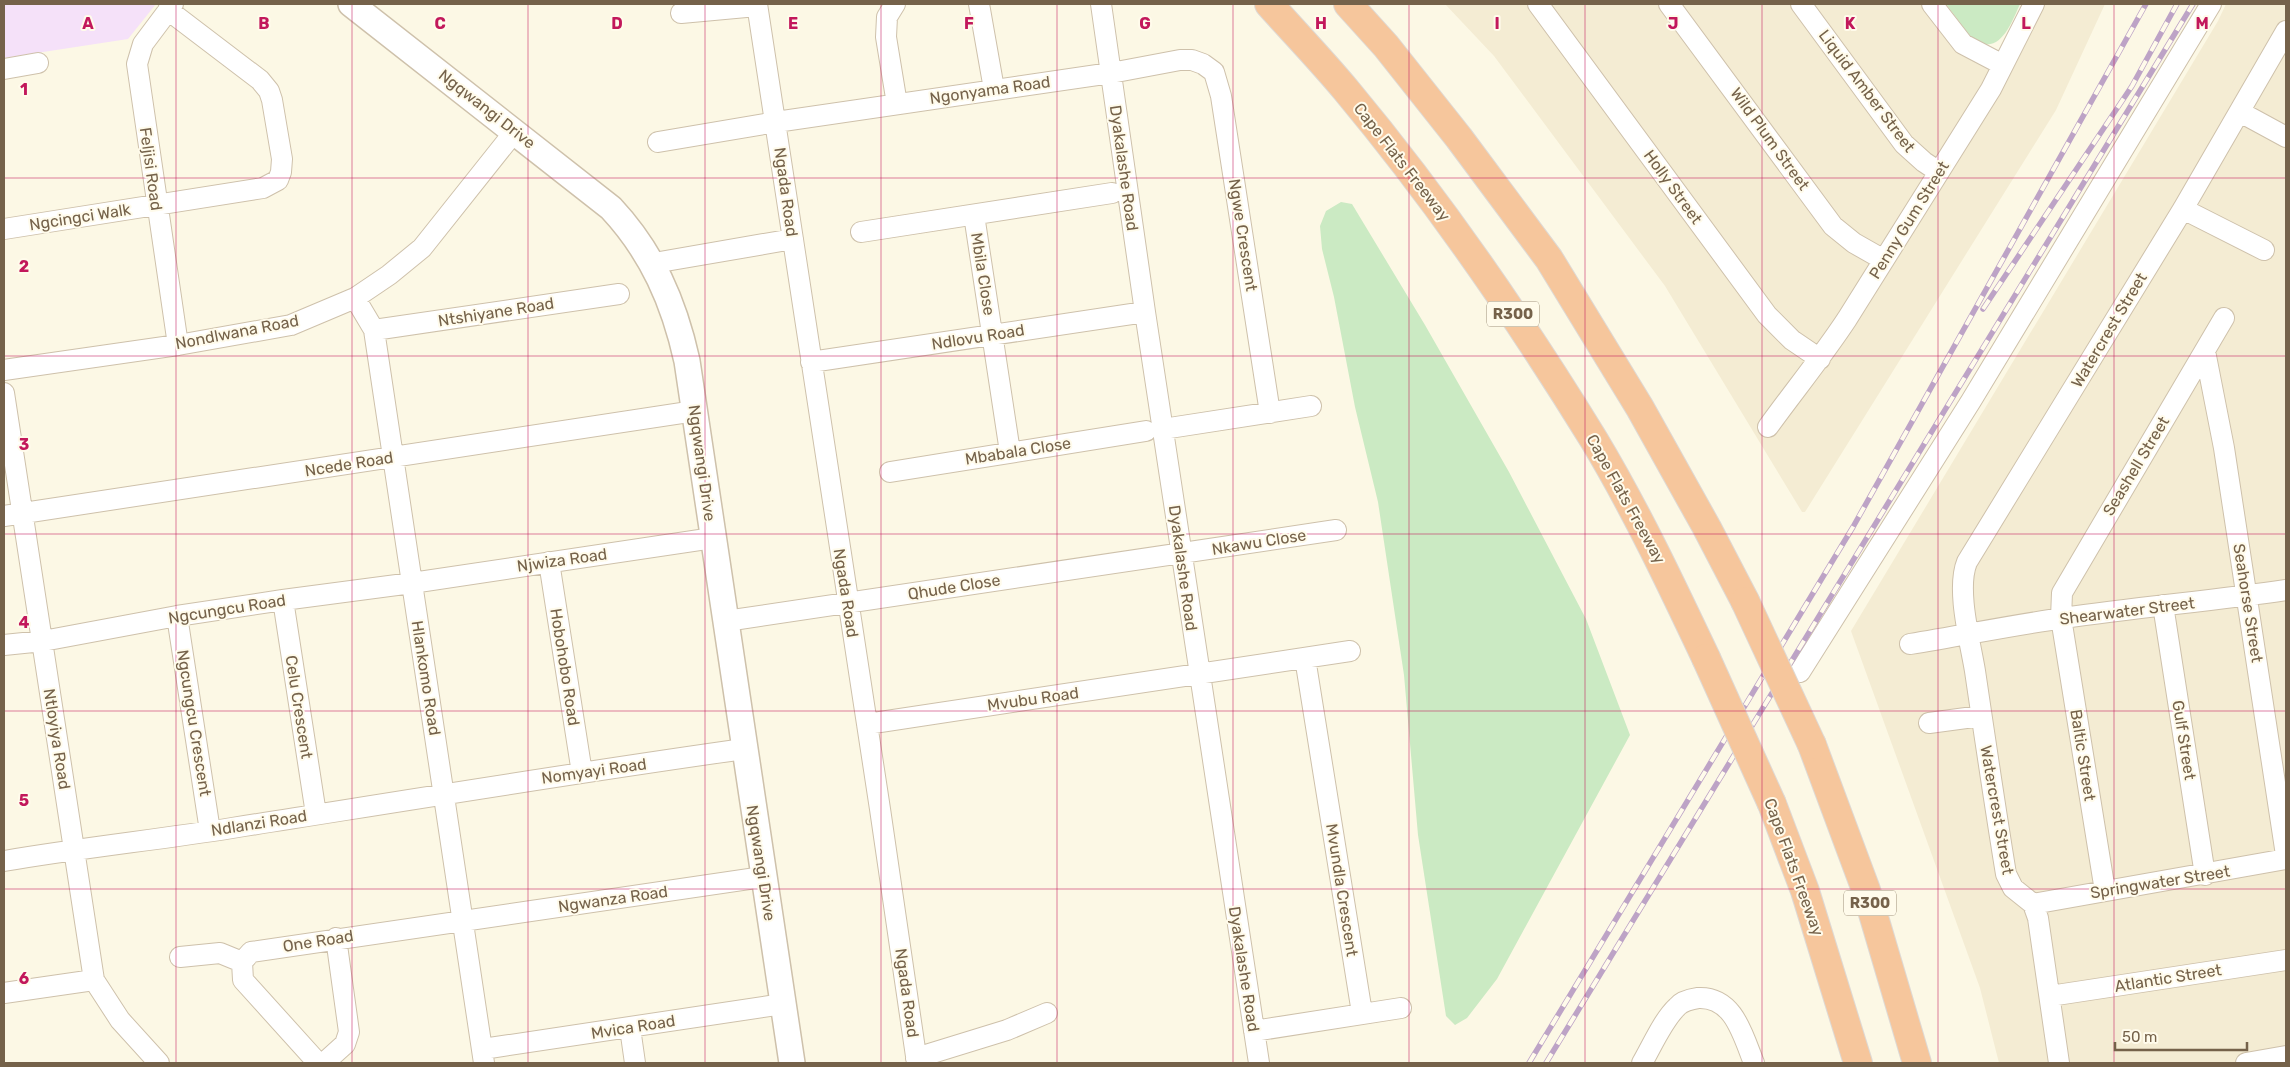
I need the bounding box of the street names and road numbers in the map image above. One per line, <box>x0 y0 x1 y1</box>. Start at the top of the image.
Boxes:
street label: Liquid Amber Street <box>1815 26 1919 156</box>
street label: Ngqwangi Drive <box>435 65 539 153</box>
street label: Ngonyama Road <box>928 72 1052 108</box>
street label: Wild Plum Street <box>1726 84 1814 194</box>
street label: Cape Flats Freeway <box>1350 99 1454 225</box>
street label: Dyakalashe Road <box>1106 104 1142 232</box>
street label: Feljisi Road <box>136 126 166 212</box>
street label: Ngada Road <box>770 146 802 238</box>
street label: Holly Street <box>1640 146 1706 228</box>
street label: Penny Gum Street <box>1865 158 1953 282</box>
street label: Ngwe Crescent <box>1225 177 1261 293</box>
street label: Ngcingci Walk <box>28 199 133 234</box>
street label: Mbila Close <box>967 231 999 317</box>
street label: Watercrest Street <box>2067 269 2151 391</box>
street label: Ntshiyane Road <box>437 293 555 331</box>
road number: R300 <box>1487 302 1539 326</box>
street label: Nondlwana Road <box>174 311 300 353</box>
street label: Ndlovu Road <box>930 320 1026 354</box>
street label: Ngqwangi Drive <box>684 404 720 522</box>
street label: Seashell Street <box>2099 413 2173 519</box>
street label: Cape Flats Freeway <box>1583 431 1670 567</box>
street label: Mbabala Close <box>964 433 1072 469</box>
street label: Ncede Road <box>303 448 395 480</box>
street label: Dyakalashe Road <box>1165 504 1201 632</box>
street label: Nkawu Close <box>1210 525 1308 559</box>
street label: Seahorse Street <box>2229 542 2267 664</box>
street label: Njwiza Road <box>516 544 608 576</box>
street label: Ngada Road <box>830 547 862 639</box>
street label: Qhude Close <box>906 570 1002 604</box>
street label: Ngcungcu Road <box>167 590 287 628</box>
street label: Shearwater Street <box>2058 593 2196 629</box>
street label: Hobohobo Road <box>546 607 584 727</box>
street label: Hlankomo Road <box>408 619 444 737</box>
street label: Ngcungcu Crescent <box>173 648 215 798</box>
street label: Celu Crescent <box>281 654 317 760</box>
street label: Mvubu Road <box>986 683 1080 715</box>
street label: Ntloyiya Road <box>40 687 74 791</box>
street label: Gulf Street <box>2168 699 2200 781</box>
street label: Baltic Street <box>2066 708 2100 802</box>
street label: Watercrest Street <box>1976 744 2018 876</box>
street label: Nomyayi Road <box>540 754 648 788</box>
street label: Cape Flats Freeway <box>1760 796 1828 939</box>
street label: Ngqwangi Drive <box>742 804 780 922</box>
street label: Ndlanzi Road <box>210 806 308 840</box>
street label: Mvundla Crescent <box>1322 822 1362 958</box>
street label: Springwater Street <box>2089 862 2231 902</box>
street label: Ngwanza Road <box>557 882 669 916</box>
road number: R300 <box>1844 890 1896 916</box>
street label: Dyakalashe Road <box>1225 905 1263 1033</box>
street label: One Road <box>281 926 355 956</box>
street label: Ngada Road <box>891 947 923 1039</box>
street label: Atlantic Street <box>2113 960 2223 996</box>
street label: Mvica Road <box>590 1011 676 1043</box>

